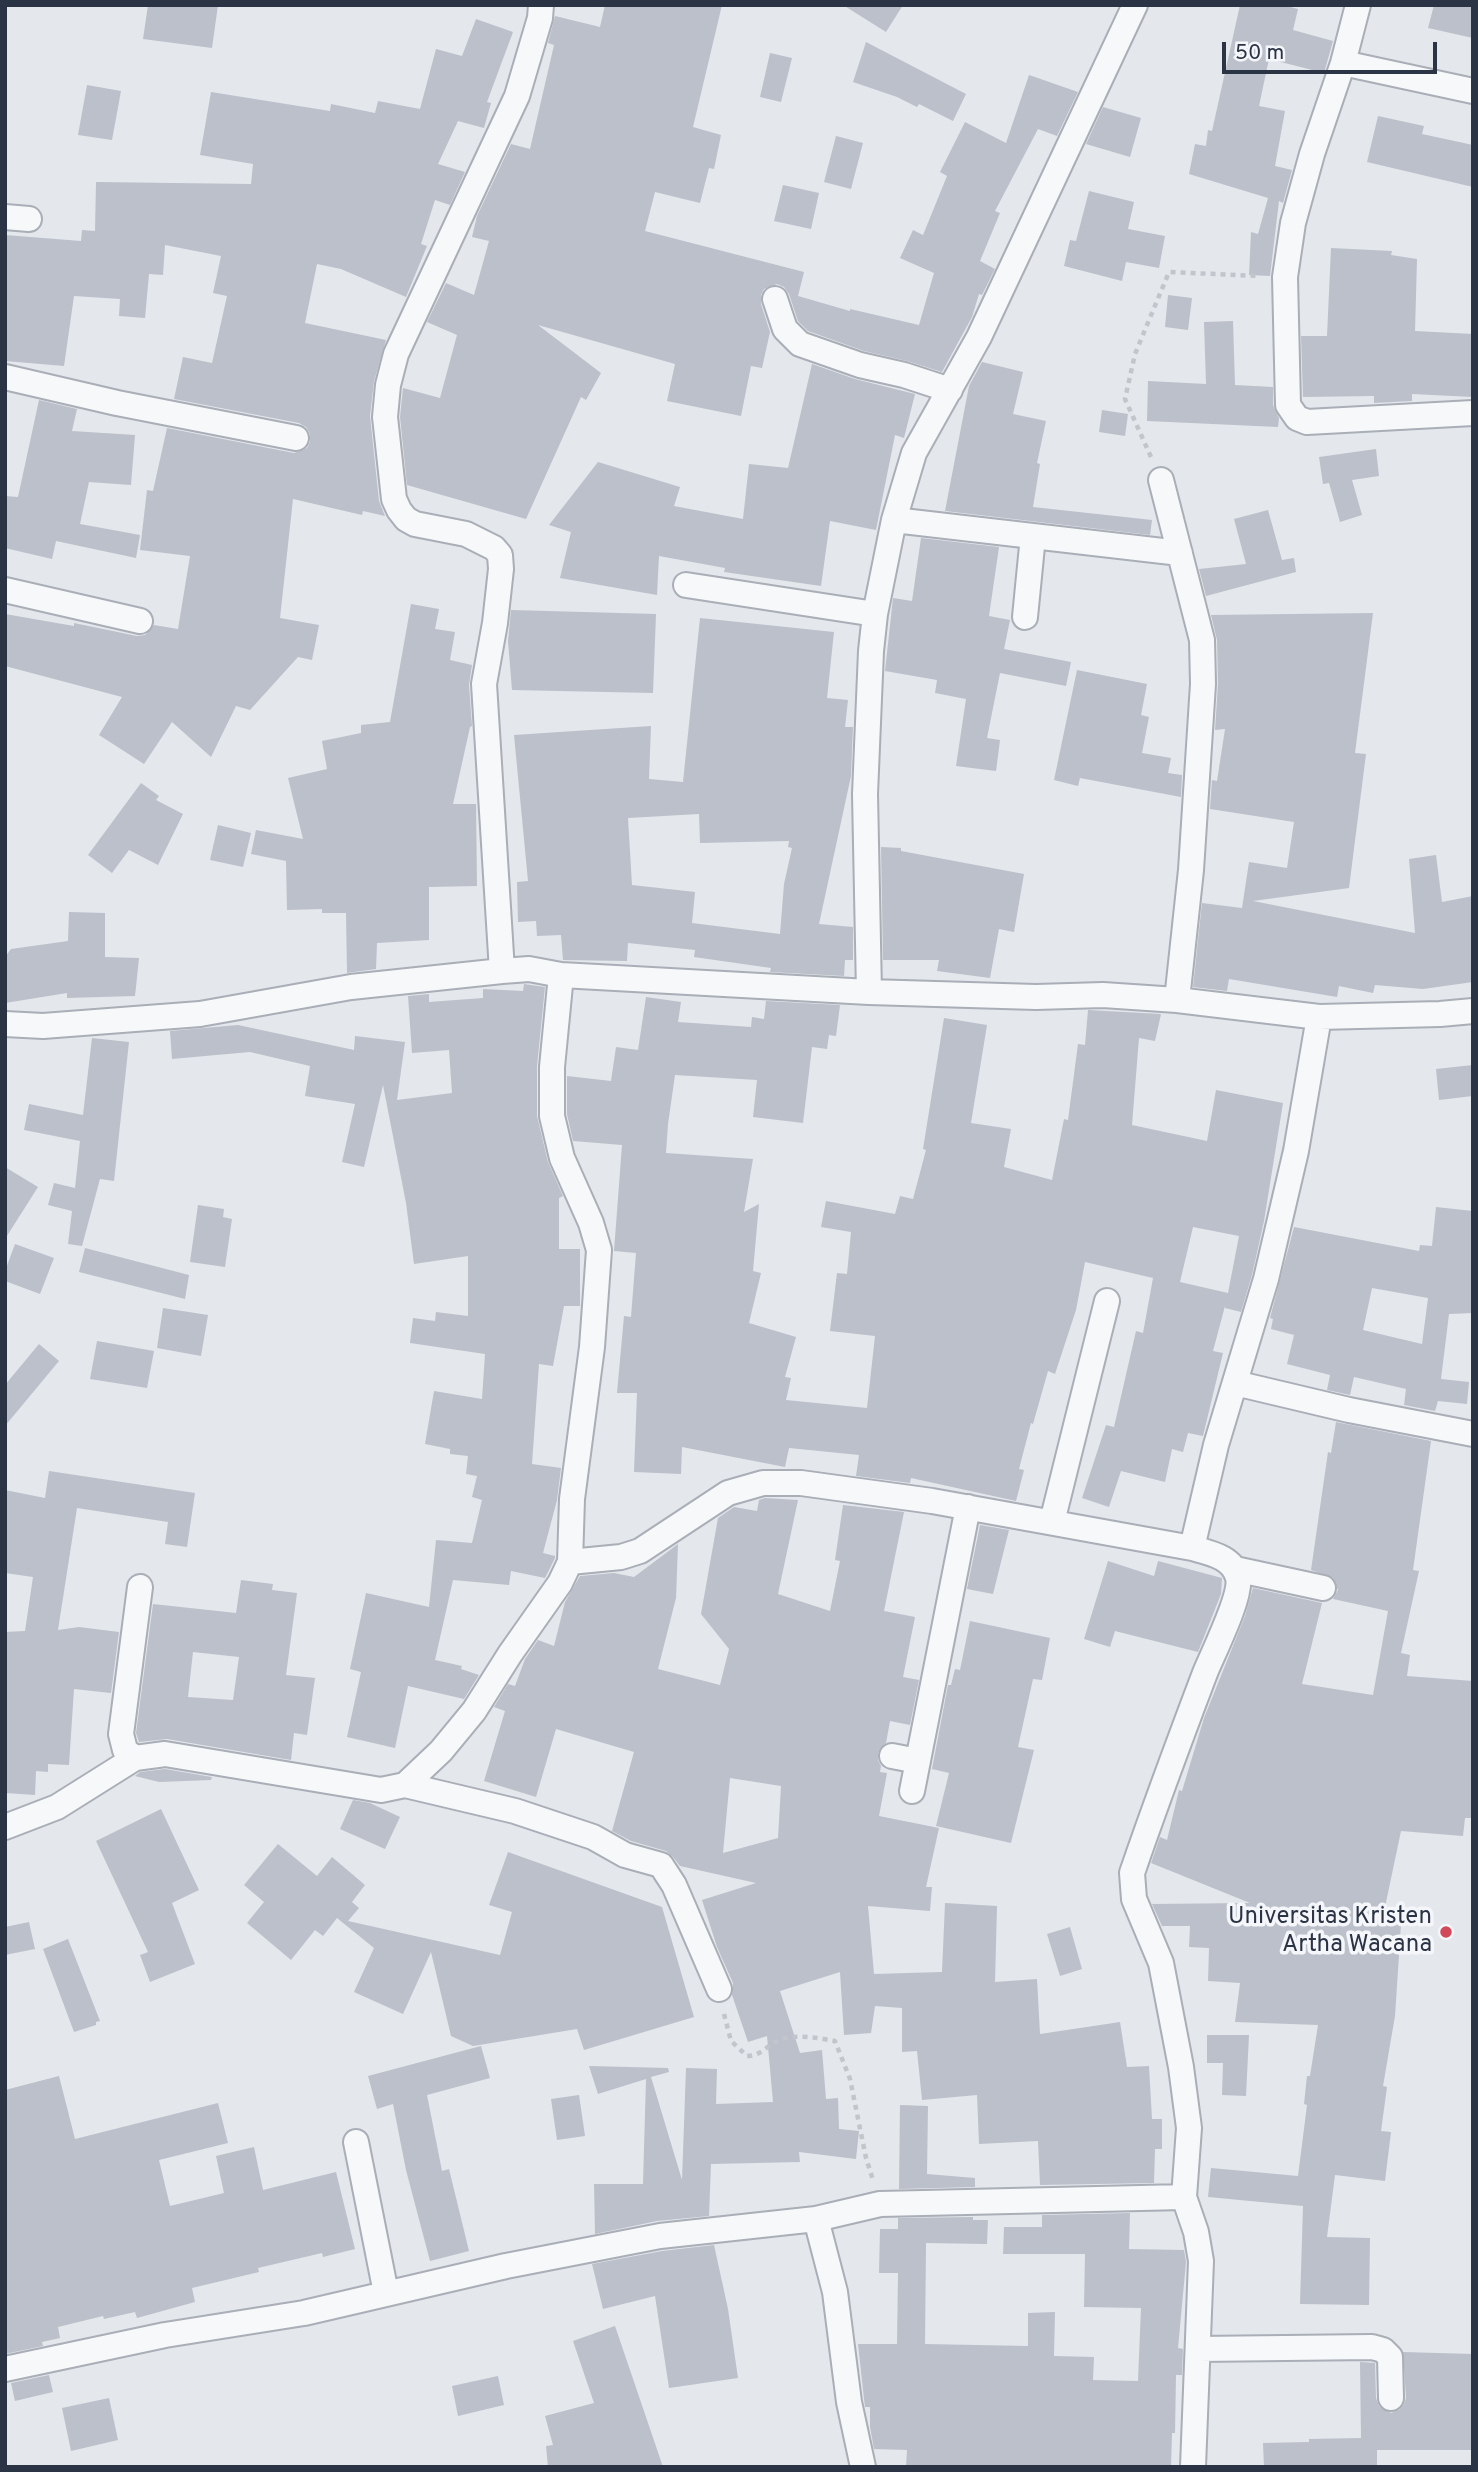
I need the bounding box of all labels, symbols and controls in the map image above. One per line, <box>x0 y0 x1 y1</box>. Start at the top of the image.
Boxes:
scale bar <box>1226 28 1441 72</box>
text: 50 m <box>1235 40 1284 67</box>
place label: Universitas Kristen Artha Wacana <box>1228 1904 1432 1960</box>
marker: Universitas Kristen Artha Wacana <box>1438 1924 1454 1940</box>

